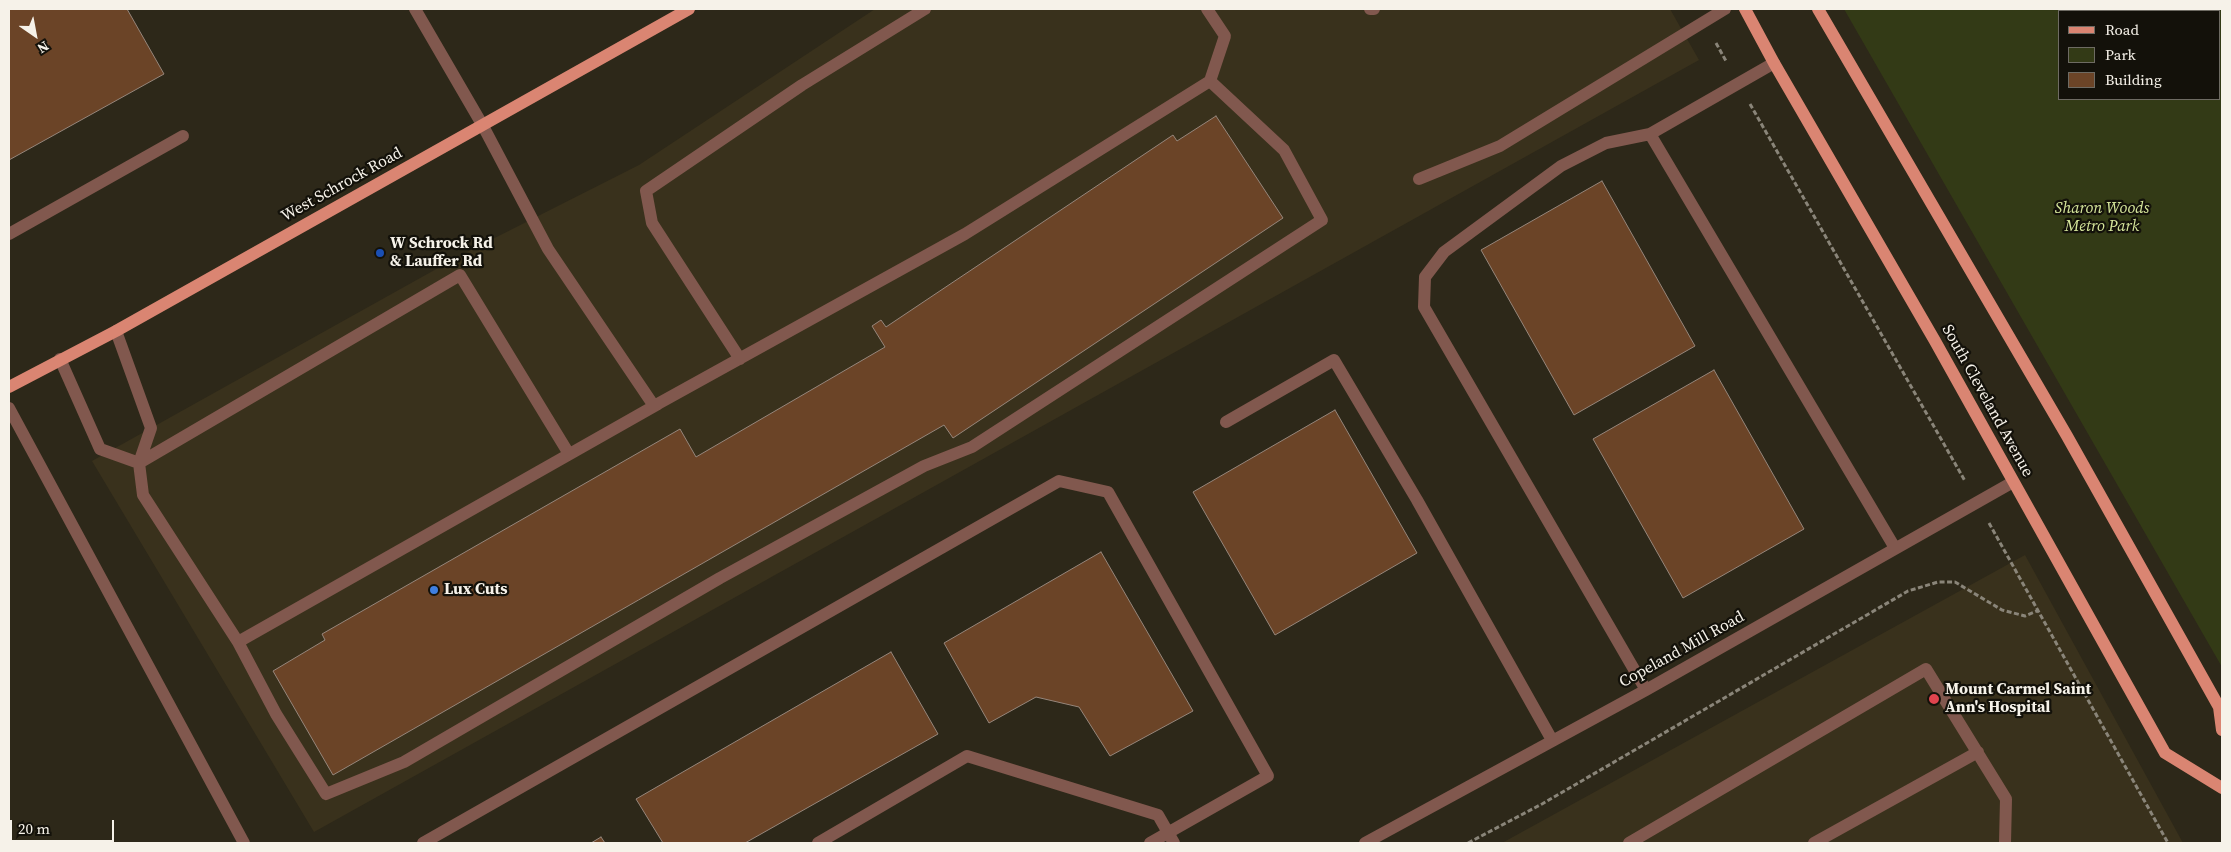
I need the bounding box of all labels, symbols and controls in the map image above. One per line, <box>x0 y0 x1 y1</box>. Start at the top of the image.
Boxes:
north arrow <box>10 10 60 60</box>
legend <box>2058 10 2221 100</box>
text: Road <box>2105 19 2139 40</box>
text: N <box>33 36 53 59</box>
text: Park <box>2105 44 2136 65</box>
text: Building <box>2105 69 2162 90</box>
street label: West Schrock Road <box>278 144 406 226</box>
park label: Sharon Woods Metro Park <box>2055 199 2149 237</box>
place label: W Schrock Rd & Lauffer Rd <box>390 234 493 272</box>
marker: W Schrock Rd & Lauffer Rd <box>374 247 386 259</box>
street label: South Cleveland Avenue <box>1937 322 2037 480</box>
place label: Lux Cuts <box>444 580 508 600</box>
marker: Lux Cuts <box>428 584 440 596</box>
street label: Copeland Mill Road <box>1616 608 1748 692</box>
place label: Mount Carmel Saint Ann's Hospital <box>1945 680 2091 718</box>
marker: Mount Carmel Saint Ann's Hospital <box>1927 692 1941 706</box>
scale bar <box>12 810 116 842</box>
text: 20 m <box>18 818 50 839</box>

